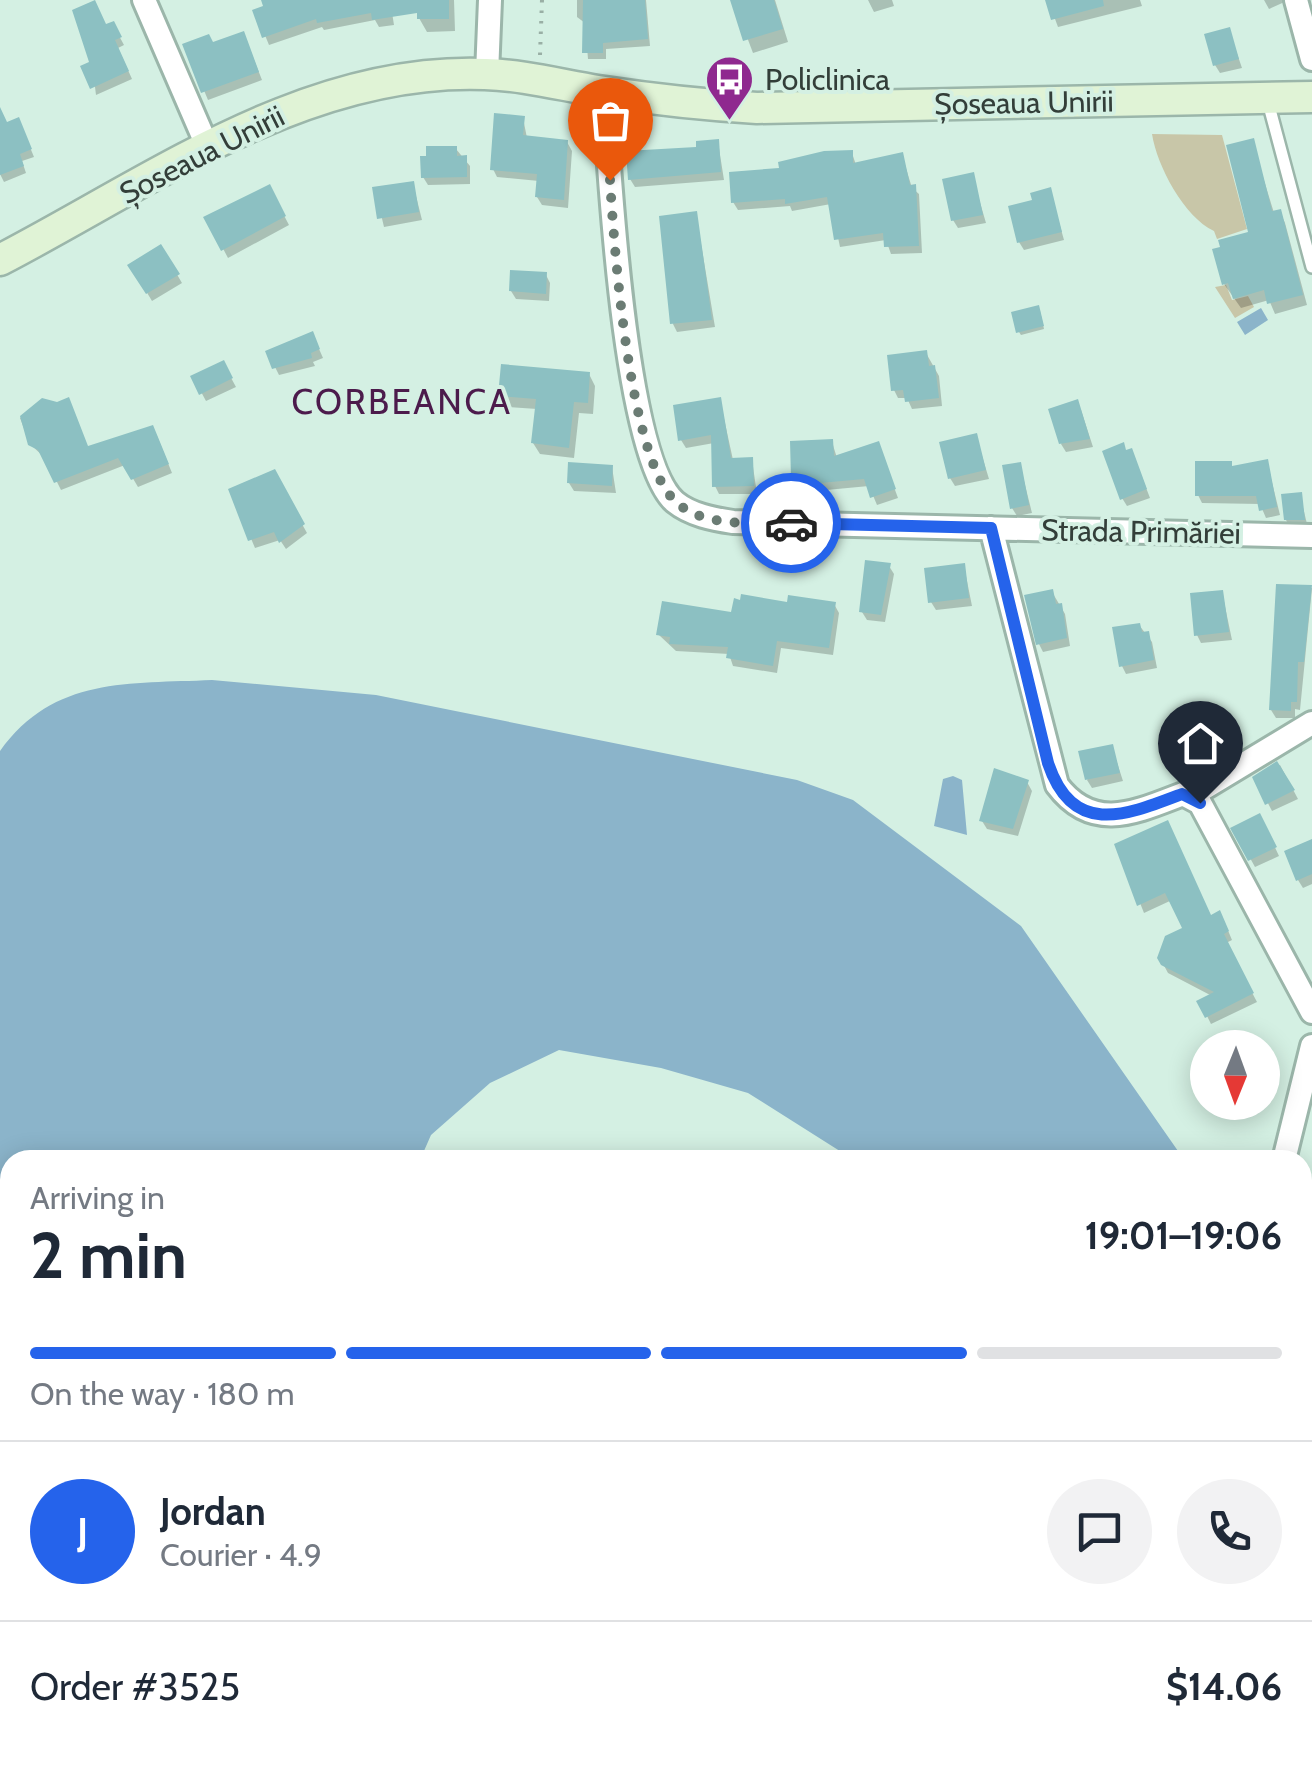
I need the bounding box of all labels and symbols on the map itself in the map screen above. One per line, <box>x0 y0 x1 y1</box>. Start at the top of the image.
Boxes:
bus stop icon: Policlinica <box>704 54 756 122</box>
place label: Policlinica <box>765 61 891 98</box>
pin <box>568 78 653 181</box>
street label: Șoseaua Unirii <box>934 82 1114 124</box>
street label: Șoseaua Unirii <box>113 97 291 213</box>
district label: CORBEANCA <box>291 380 513 423</box>
courier <box>741 473 841 573</box>
street label: Strada Primăriei <box>1041 511 1241 552</box>
pin <box>1158 701 1243 804</box>
north arrow <box>1190 1030 1280 1120</box>

